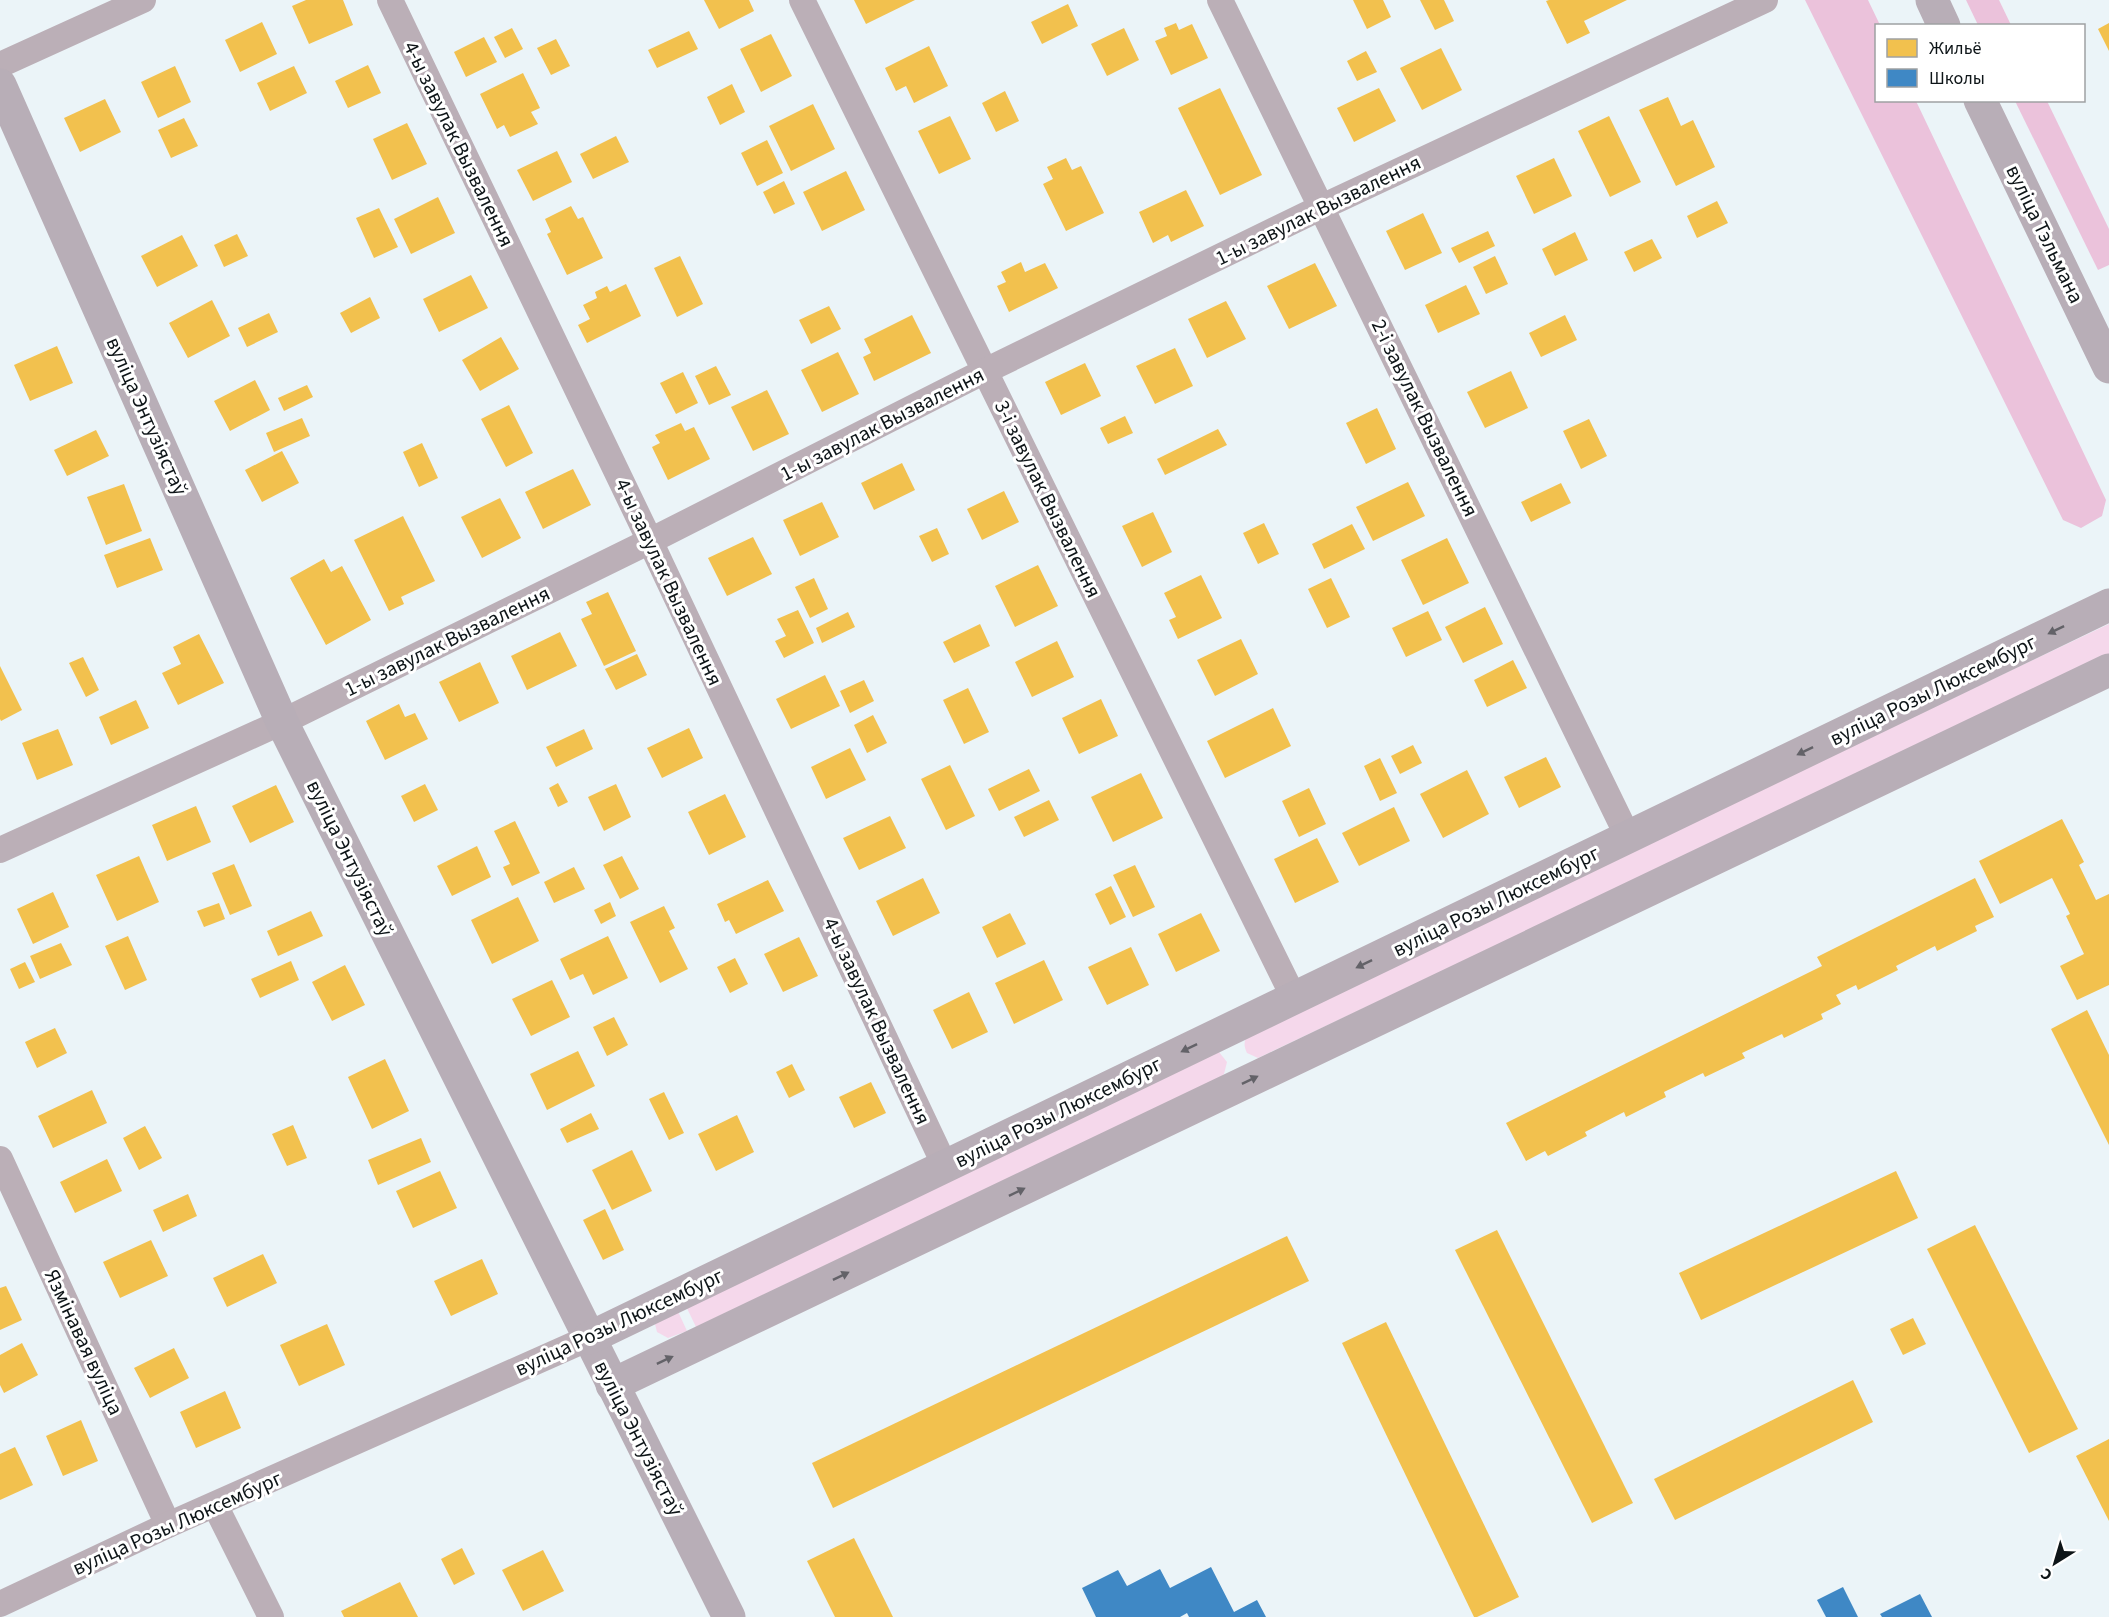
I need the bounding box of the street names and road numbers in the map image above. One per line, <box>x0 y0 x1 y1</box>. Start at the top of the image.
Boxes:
street label: 4-ы завулак Вызвалення <box>396 36 522 252</box>
street label: 1-ы завулак Вызвалення <box>1210 147 1426 273</box>
street label: вуліца Тэльмана <box>1998 160 2092 308</box>
street label: 2-і завулак Вызвалення <box>1364 314 1486 522</box>
street label: вуліца Энтузіястаў <box>99 332 195 500</box>
street label: 1-ы завулак Вызвалення <box>775 359 989 489</box>
street label: 3-і завулак Вызвалення <box>987 395 1109 603</box>
street label: 4-ы завулак Вызвалення <box>608 474 730 690</box>
street label: 1-ы завулак Вызвалення <box>339 578 555 704</box>
street label: вуліца Розы Люксембург <box>1825 627 2042 753</box>
street label: вуліца Энтузіястаў <box>299 775 401 941</box>
street label: вуліца Розы Люксембург <box>1388 838 1605 964</box>
street label: 4-ы завулак Вызвалення <box>816 913 938 1129</box>
street label: вуліца Розы Люксембург <box>950 1049 1167 1175</box>
street label: вуліца Розы Люксембург <box>510 1260 728 1383</box>
street label: Язмінавая вуліца <box>37 1264 131 1420</box>
street label: вуліца Энтузіястаў <box>587 1355 691 1521</box>
street label: вуліца Розы Люксембург <box>67 1463 287 1583</box>

